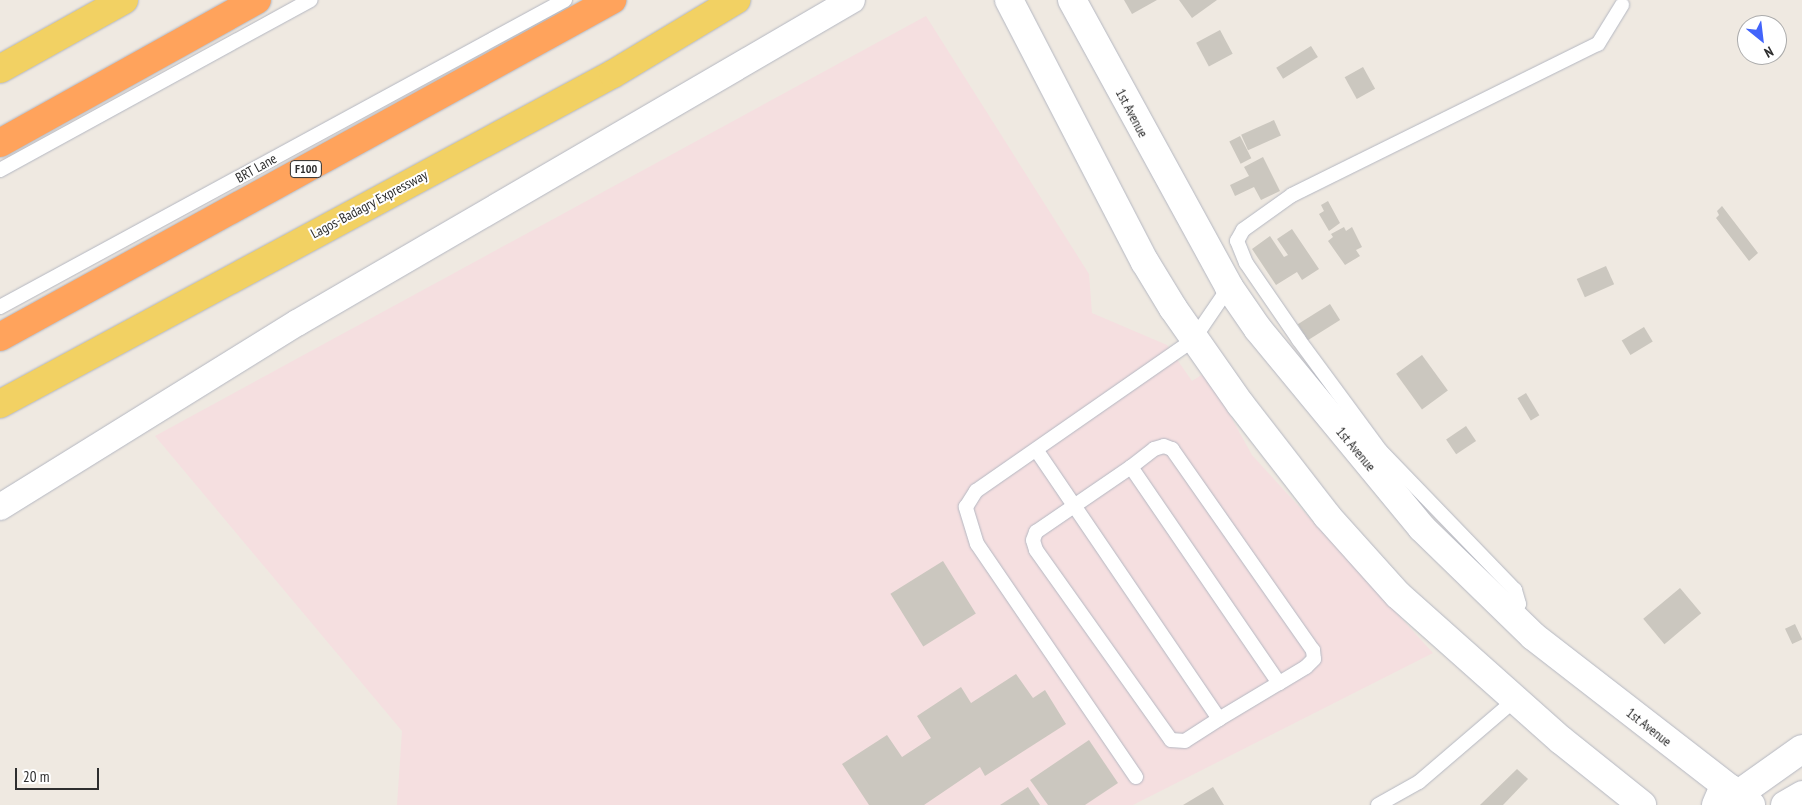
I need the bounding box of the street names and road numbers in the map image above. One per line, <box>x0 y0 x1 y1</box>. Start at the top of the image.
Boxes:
street label: 1st Avenue <box>1112 86 1152 140</box>
street label: BRT Lane <box>232 150 280 186</box>
road number: F100 <box>290 160 322 178</box>
street label: Lagos-Badagry Expressway <box>308 166 430 242</box>
street label: 1st Avenue <box>1332 423 1380 475</box>
street label: 1st Avenue <box>1623 704 1675 750</box>

